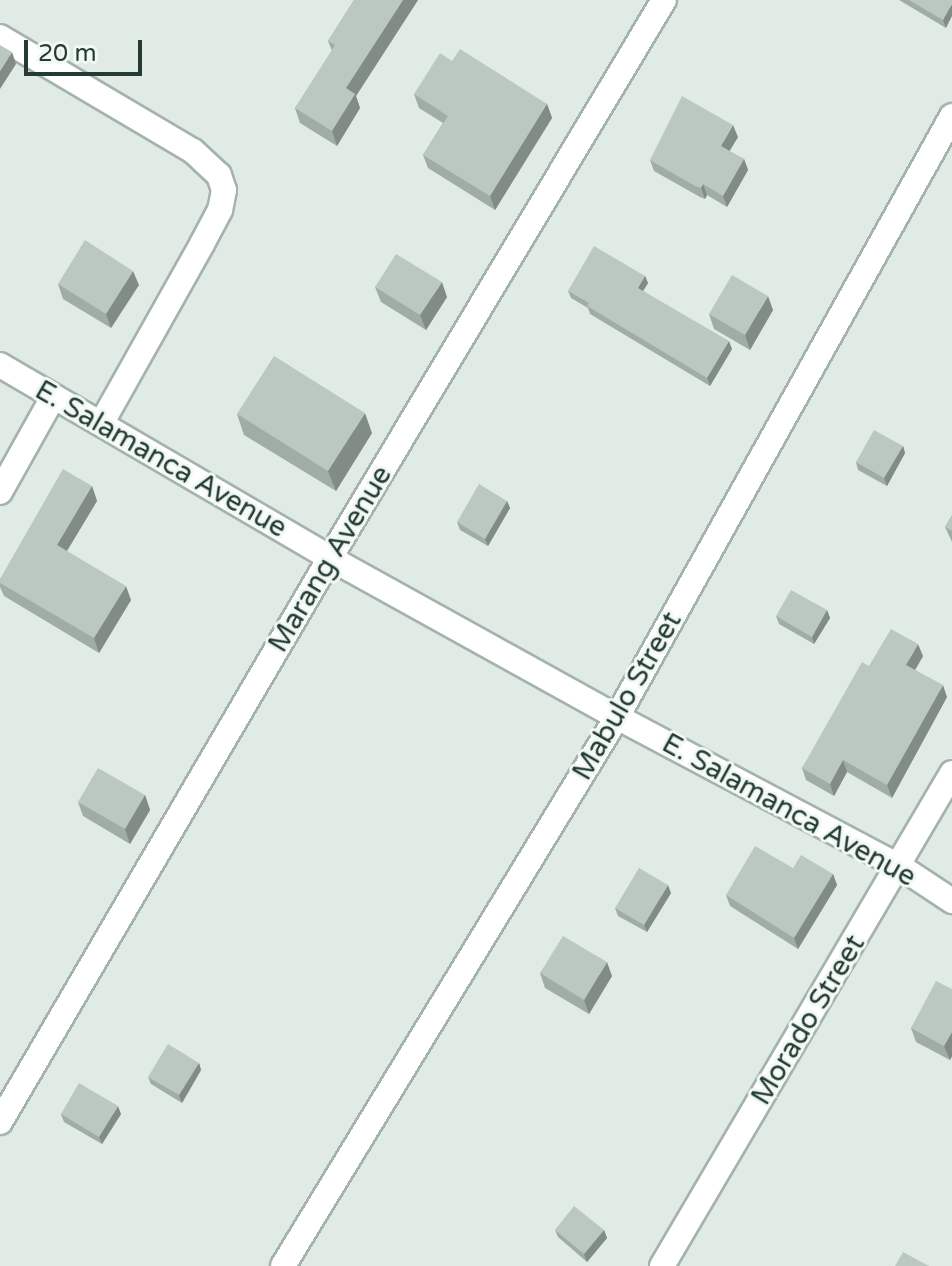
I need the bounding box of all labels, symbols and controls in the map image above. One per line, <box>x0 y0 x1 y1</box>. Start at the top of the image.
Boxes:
scale bar <box>28 24 146 74</box>
text: 20 m <box>38 39 96 68</box>
street label: E. Salamanca Avenue <box>29 373 293 545</box>
street label: Marang Avenue <box>261 460 399 658</box>
street label: Mabulo Street <box>565 606 689 786</box>
street label: E. Salamanca Avenue <box>656 726 922 894</box>
street label: Morado Street <box>744 929 872 1111</box>

